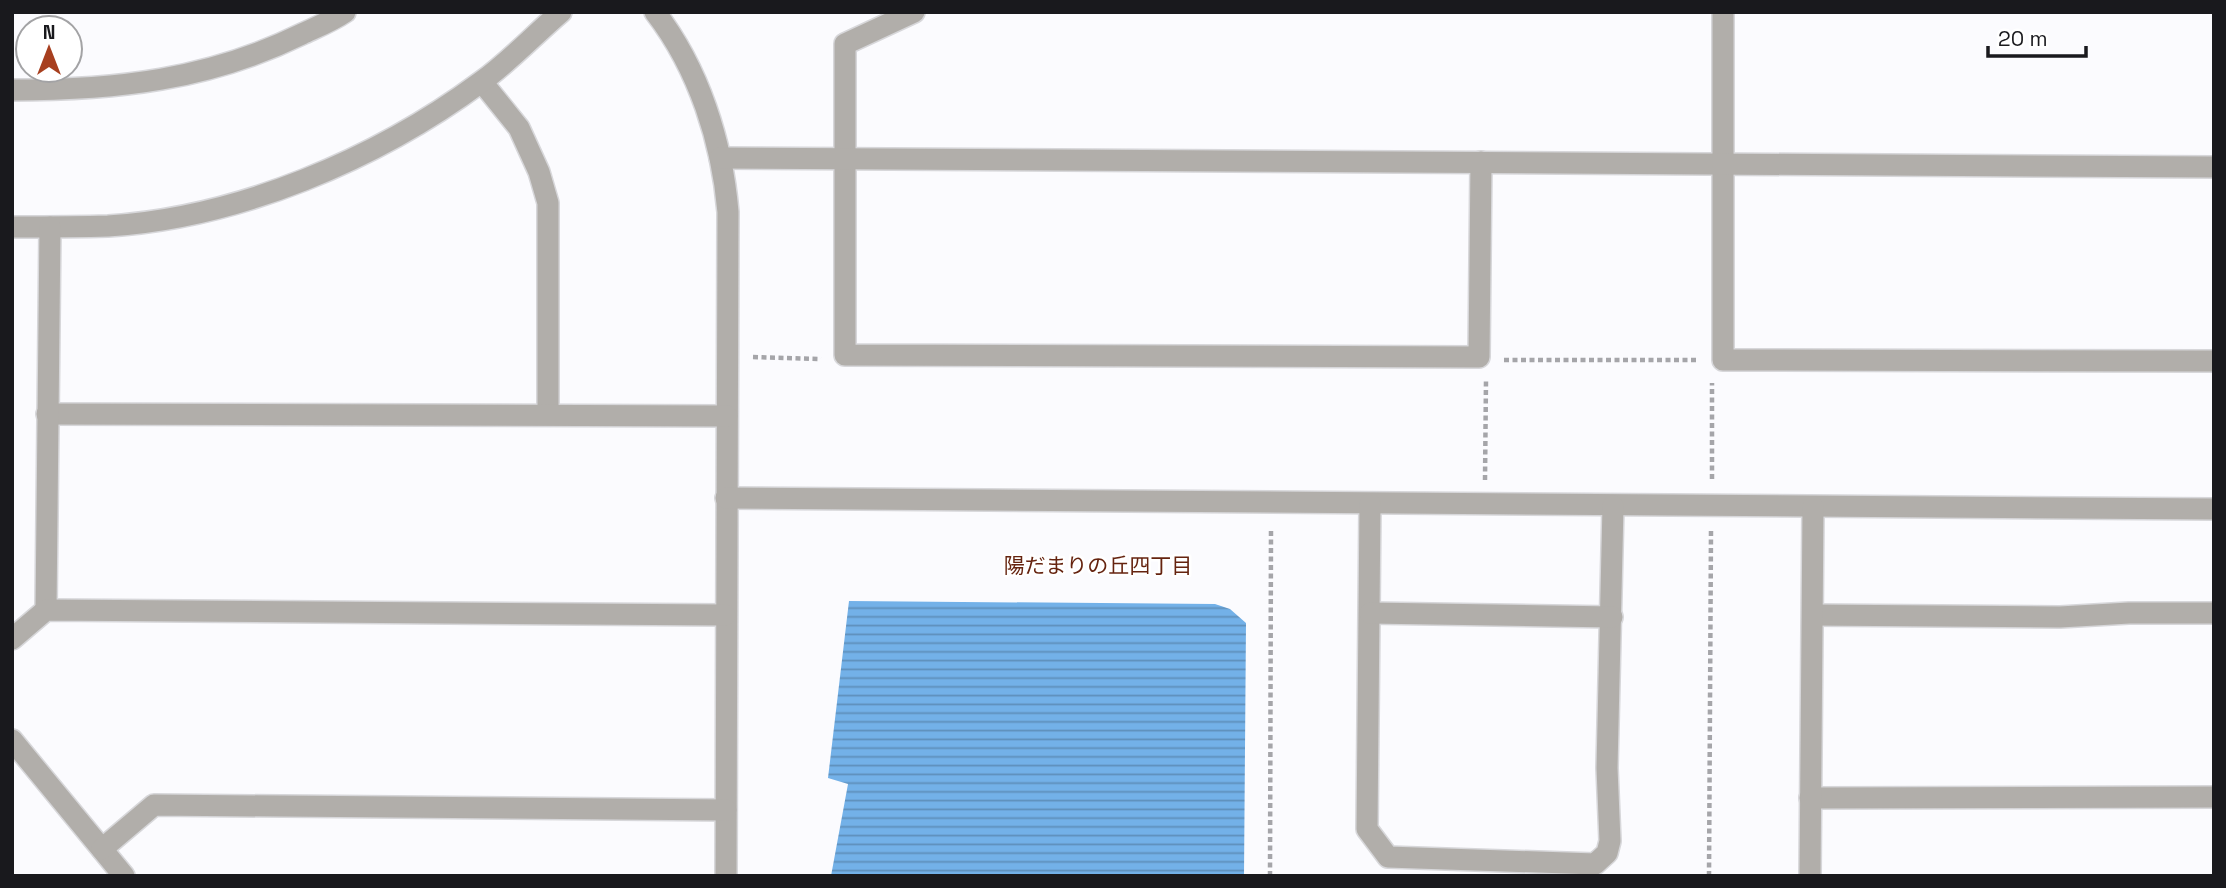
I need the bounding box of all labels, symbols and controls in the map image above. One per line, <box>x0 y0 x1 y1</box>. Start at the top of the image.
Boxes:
north arrow <box>14 14 84 84</box>
scale bar <box>1988 14 2086 58</box>
text: N <box>43 20 55 45</box>
text: 20 m <box>1998 25 2048 52</box>
district label: 陽だまりの丘四丁目 <box>1004 552 1192 579</box>

